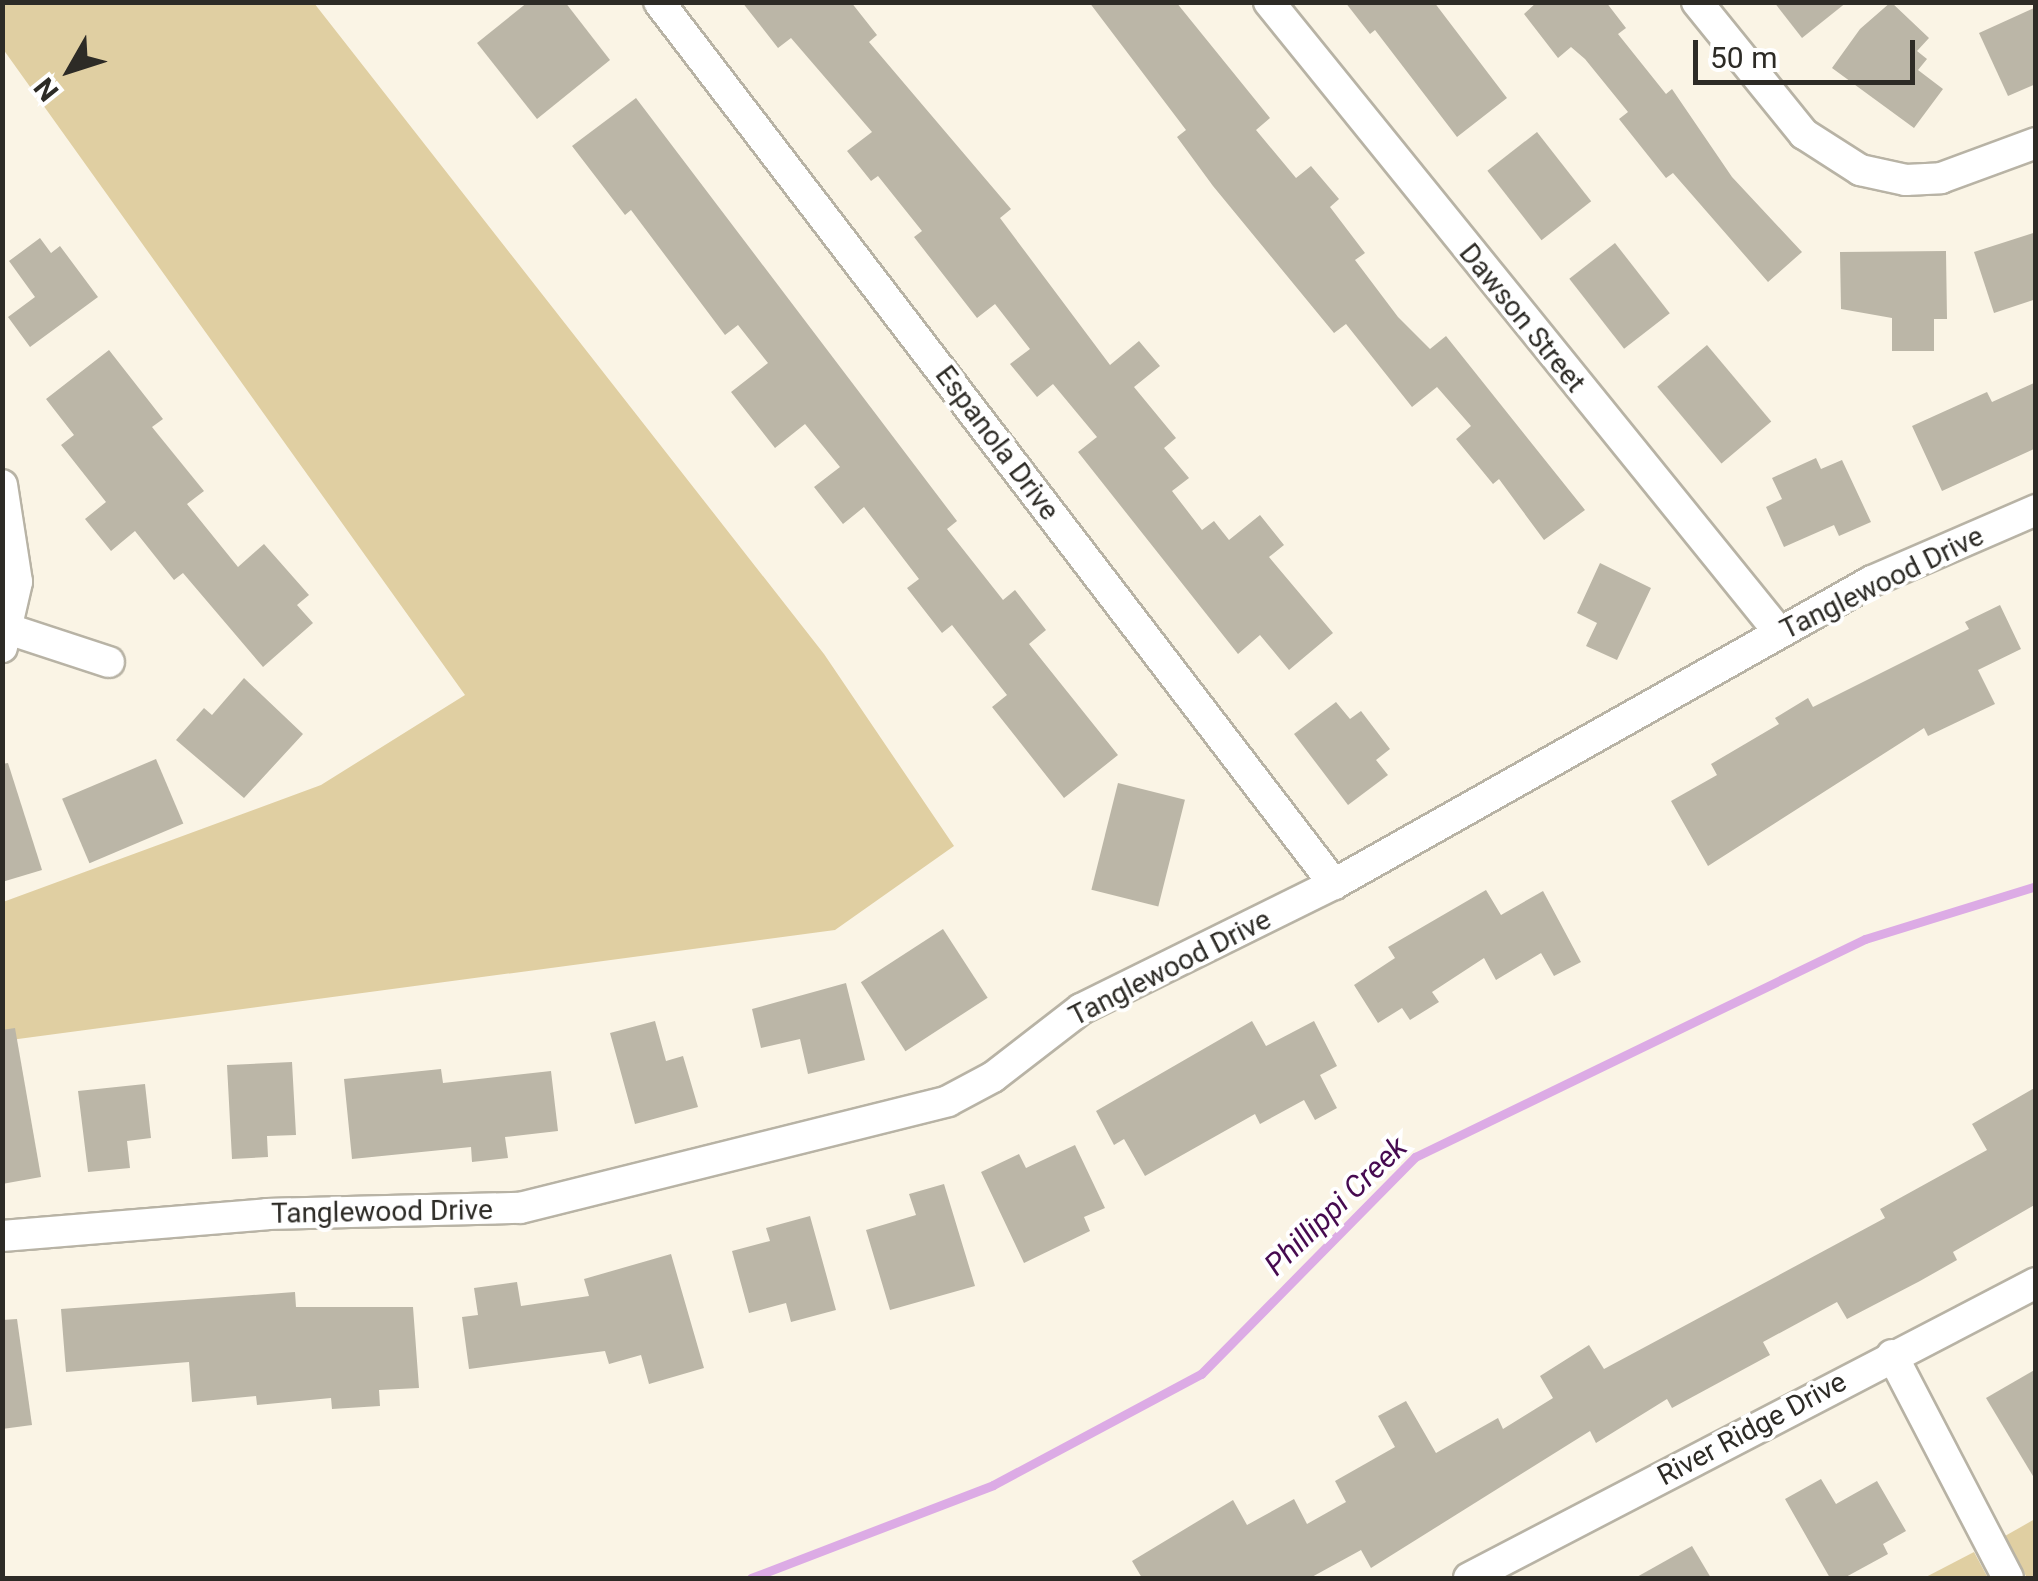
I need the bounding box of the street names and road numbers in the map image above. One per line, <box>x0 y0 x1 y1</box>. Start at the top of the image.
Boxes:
street label: Dawson Street <box>1452 237 1592 399</box>
street label: Espanola Drive <box>928 359 1066 527</box>
street label: Tanglewood Drive <box>1775 519 1989 647</box>
street label: Tanglewood Drive <box>1064 903 1276 1033</box>
street label: Tanglewood Drive <box>271 1193 493 1231</box>
street label: River Ridge Drive <box>1652 1365 1852 1493</box>

